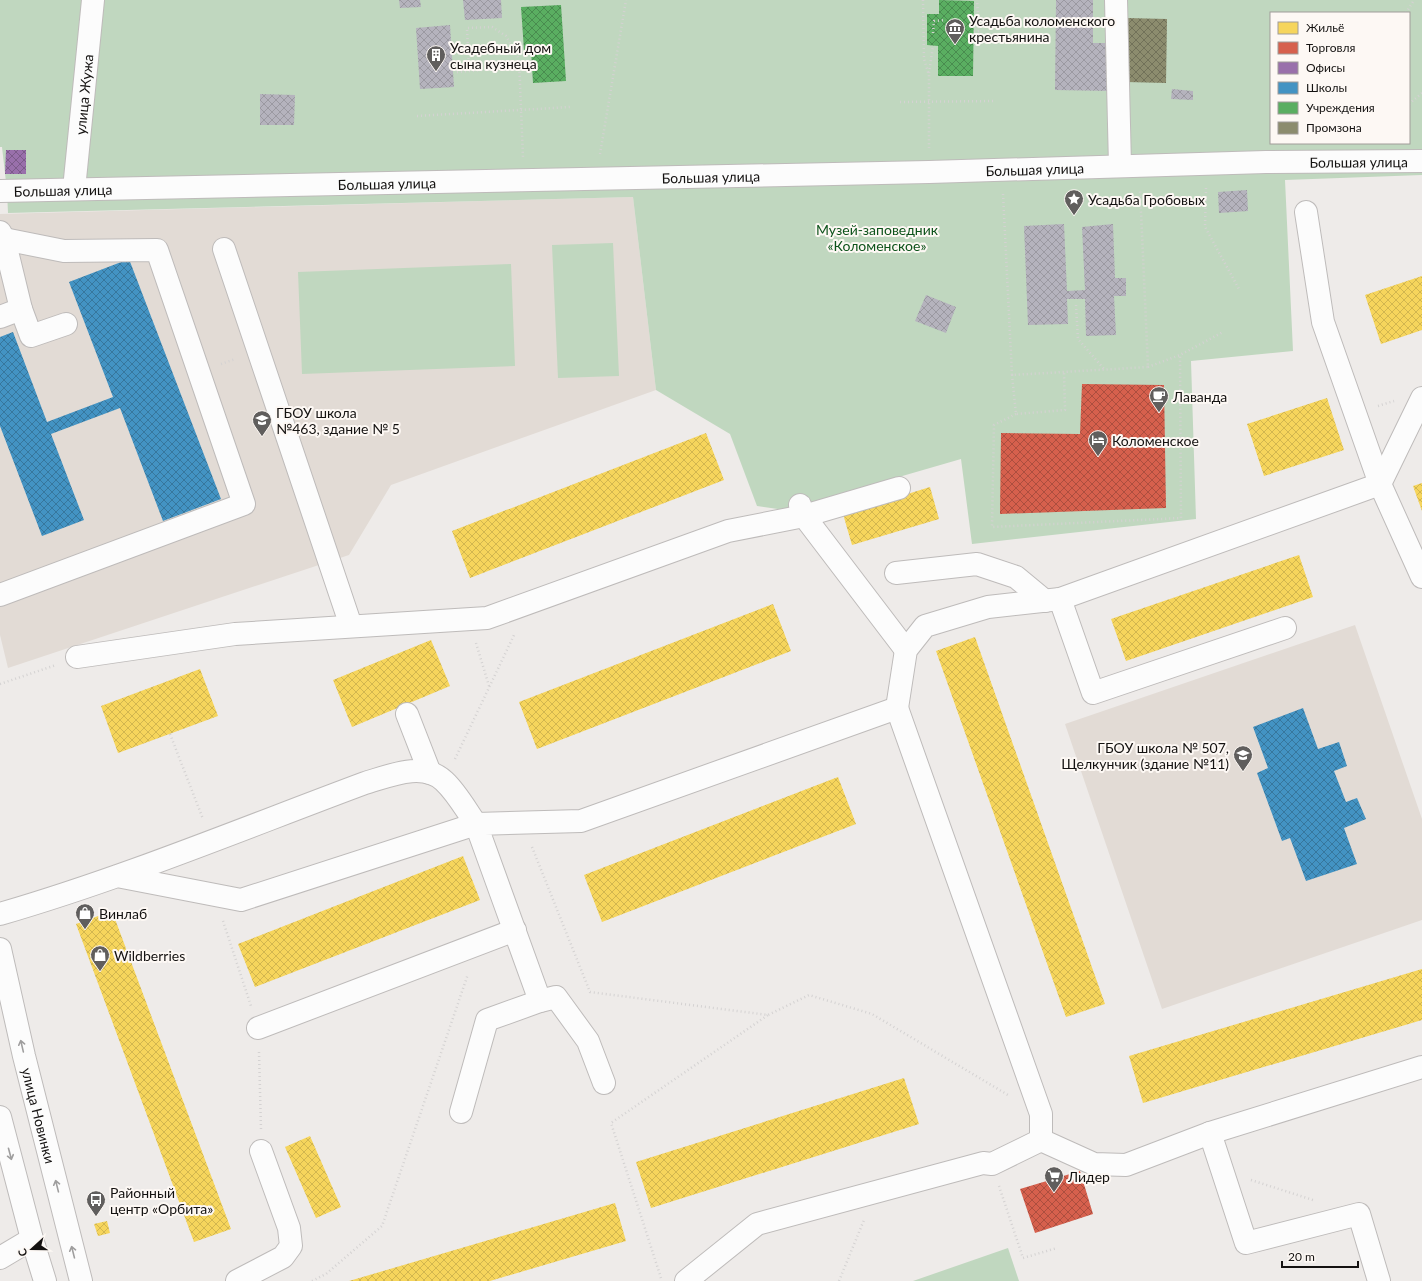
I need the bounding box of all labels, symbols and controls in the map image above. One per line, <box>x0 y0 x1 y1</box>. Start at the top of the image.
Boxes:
place label: Усадьба коломенского крестьянина <box>969 12 1115 45</box>
legend <box>1270 12 1410 144</box>
museum icon: Усадьба коломенского крестьянина <box>944 17 966 45</box>
text: Жильё <box>1306 20 1344 35</box>
place label: Усадебный дом сына кузнеца <box>450 39 551 72</box>
text: Торговля <box>1306 40 1356 55</box>
building icon: Усадебный дом сына кузнеца <box>425 44 447 72</box>
street label: улица Жужа <box>71 53 96 136</box>
text: Офисы <box>1306 60 1345 75</box>
text: Школы <box>1306 80 1347 95</box>
text: Учреждения <box>1306 100 1375 115</box>
text: Промзона <box>1306 120 1362 135</box>
street label: Большая улица <box>1309 153 1408 170</box>
street label: Большая улица <box>985 159 1084 179</box>
street label: Большая улица <box>661 167 760 186</box>
street label: Большая улица <box>337 174 436 193</box>
street label: Большая улица <box>14 180 112 199</box>
place icon: Усадьба Гробовых <box>1063 188 1085 216</box>
place label: Усадьба Гробовых <box>1088 191 1205 208</box>
park label: Музей-заповедник «Коломенское» <box>816 221 939 254</box>
cafe icon: Лаванда <box>1148 385 1170 413</box>
place label: Лаванда <box>1172 388 1227 405</box>
place label: ГБОУ школа №463, здание № 5 <box>276 404 400 437</box>
school or university icon: ГБОУ школа №463, здание № 5 <box>251 409 273 437</box>
hotel icon: Коломенское <box>1087 429 1109 457</box>
place label: Коломенское <box>1112 432 1199 449</box>
place label: ГБОУ школа № 507, Щелкунчик (здание №11) <box>1061 739 1229 772</box>
school or university icon: ГБОУ школа № 507, Щелкунчик (здание №11) <box>1232 744 1254 772</box>
shop icon: Винлаб <box>74 902 96 930</box>
place label: Винлаб <box>99 905 147 922</box>
shop icon: Wildberries <box>89 944 111 972</box>
place label: Wildberries <box>114 947 185 964</box>
one-way arrow <box>18 1040 26 1053</box>
street label: улица Новинки <box>19 1066 59 1165</box>
one-way arrow <box>7 1147 14 1160</box>
supermarket icon: Лидер <box>1043 1165 1065 1193</box>
place label: Лидер <box>1067 1168 1110 1185</box>
one-way arrow <box>52 1180 60 1193</box>
place label: Районный центр «Орбита» <box>110 1184 213 1217</box>
bus stop icon: Районный центр «Орбита» <box>85 1189 107 1217</box>
north arrow <box>12 1229 52 1269</box>
scale bar <box>1282 1243 1358 1269</box>
text: С <box>15 1246 30 1258</box>
one-way arrow <box>69 1246 77 1259</box>
text: 20 m <box>1288 1249 1315 1264</box>

